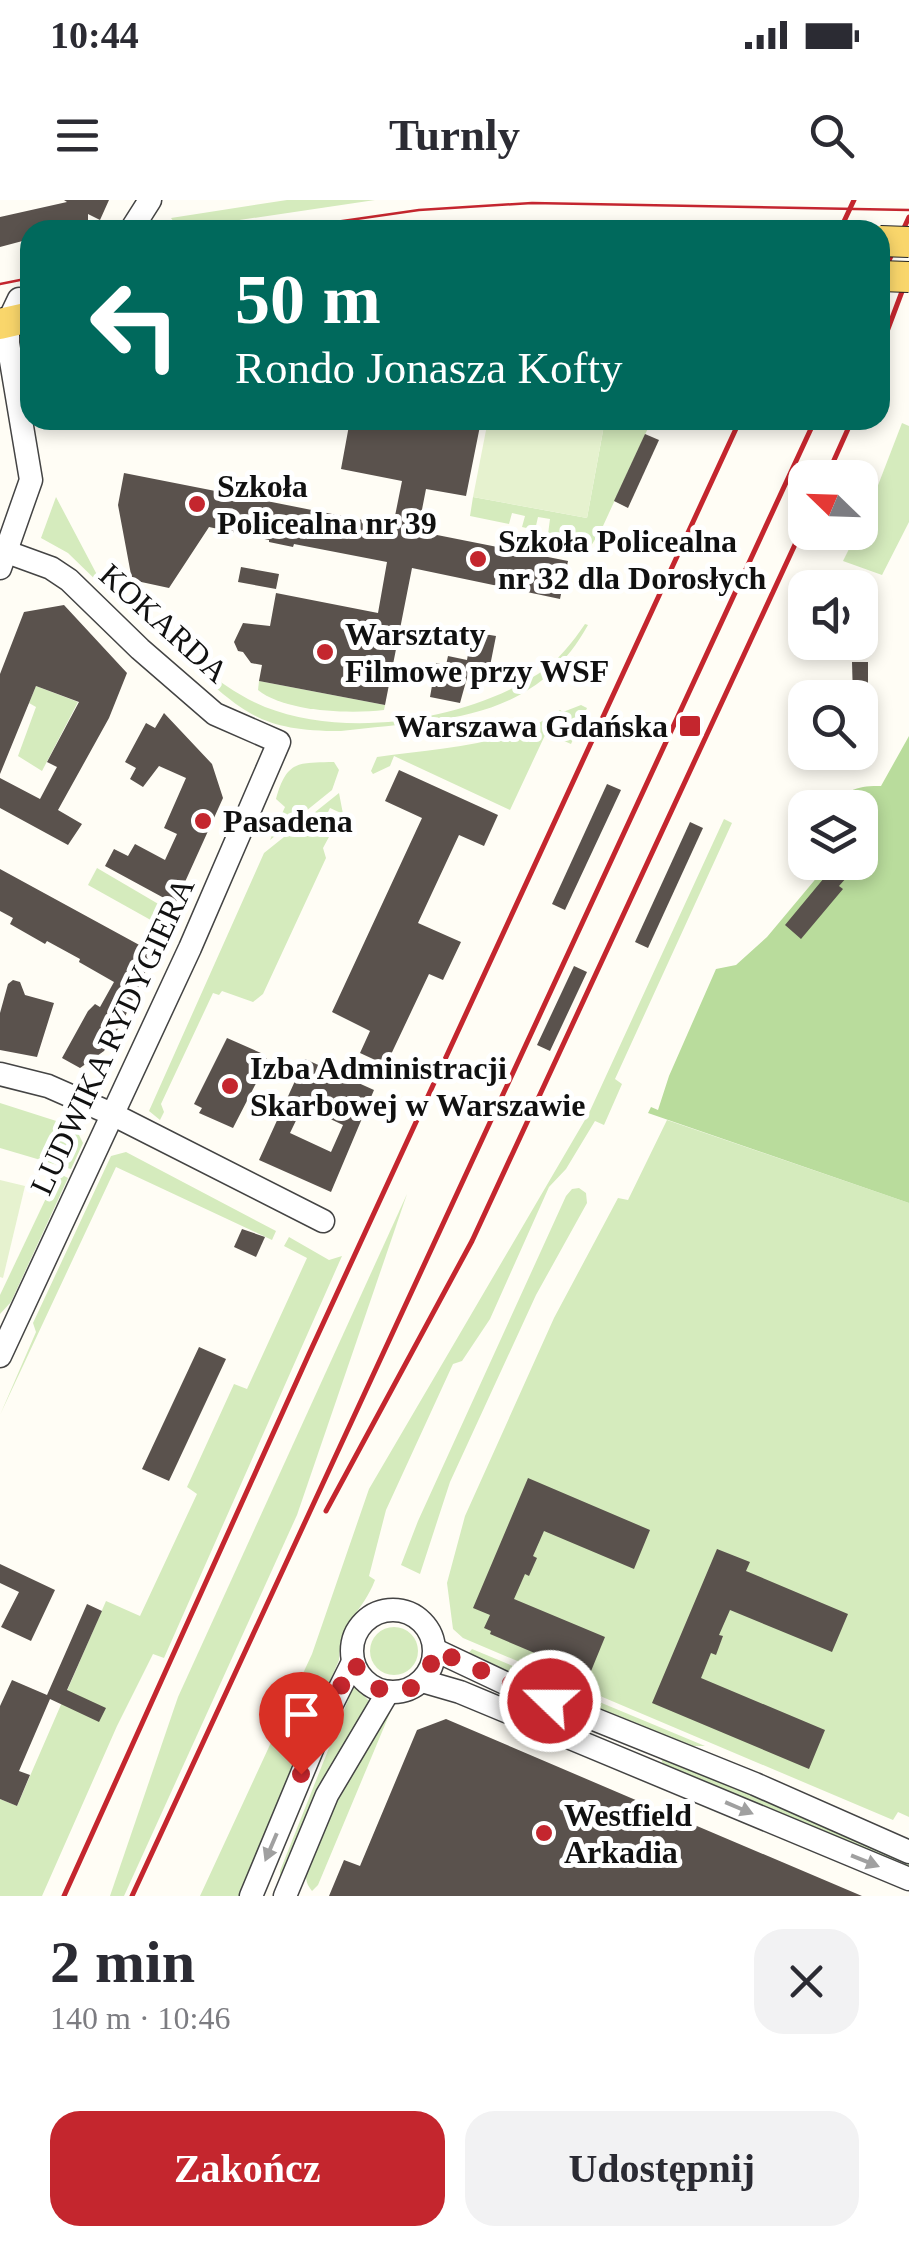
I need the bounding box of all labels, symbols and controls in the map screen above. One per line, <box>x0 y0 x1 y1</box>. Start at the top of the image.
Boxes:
text: 10:44 <box>50 14 139 56</box>
icon: menu <box>50 108 105 163</box>
icon: search <box>804 108 859 163</box>
text: Turnly <box>389 110 520 160</box>
icon: left <box>70 260 200 390</box>
text: 50 m <box>235 261 381 338</box>
text: Rondo Jonasza Kofty <box>235 343 622 393</box>
north arrow <box>788 460 878 550</box>
map controls <box>788 460 878 880</box>
place label: Szkoła Policealna nr 39 <box>217 468 437 541</box>
marker: Szkoła Policealna nr 39 <box>186 493 208 515</box>
place label: Szkoła Policealna nr 32 dla Dorosłych <box>498 523 766 596</box>
marker: Szkoła Policealna nr 32 dla Dorosłych <box>467 548 489 570</box>
street label: KOKARDA <box>93 556 235 690</box>
button: sound <box>788 570 878 660</box>
place label: Warsztaty Filmowe przy WSF <box>345 616 609 689</box>
marker: Warsztaty Filmowe przy WSF <box>314 641 336 663</box>
button: search <box>788 680 878 770</box>
place label: Warszawa Gdańska <box>395 708 668 744</box>
marker: Warszawa Gdańska <box>677 713 703 739</box>
button: layers <box>788 790 878 880</box>
place label: Pasadena <box>223 803 353 839</box>
marker: Pasadena <box>192 810 214 832</box>
street label: LUDWIKA RYDYGIERA <box>23 872 201 1200</box>
place label: Izba Administracji Skarbowej w Warszawie <box>250 1050 585 1123</box>
marker: Izba Administracji Skarbowej w Warszawie <box>219 1075 241 1097</box>
position arrow <box>498 1649 602 1753</box>
pin <box>259 1672 344 1775</box>
icon: arrive <box>274 1687 329 1742</box>
place label: Westfield Arkadia <box>564 1797 692 1870</box>
one-way arrow <box>724 1801 754 1817</box>
marker: Westfield Arkadia <box>533 1822 555 1844</box>
one-way arrow <box>263 1832 279 1862</box>
one-way arrow <box>851 1853 880 1869</box>
text: 2 min <box>50 1929 195 1995</box>
button: close <box>754 1929 859 2034</box>
text: 140 m · 10:46 <box>50 2000 230 2036</box>
button: Zakończ <box>50 2111 445 2226</box>
button: Udostępnij <box>465 2111 859 2226</box>

